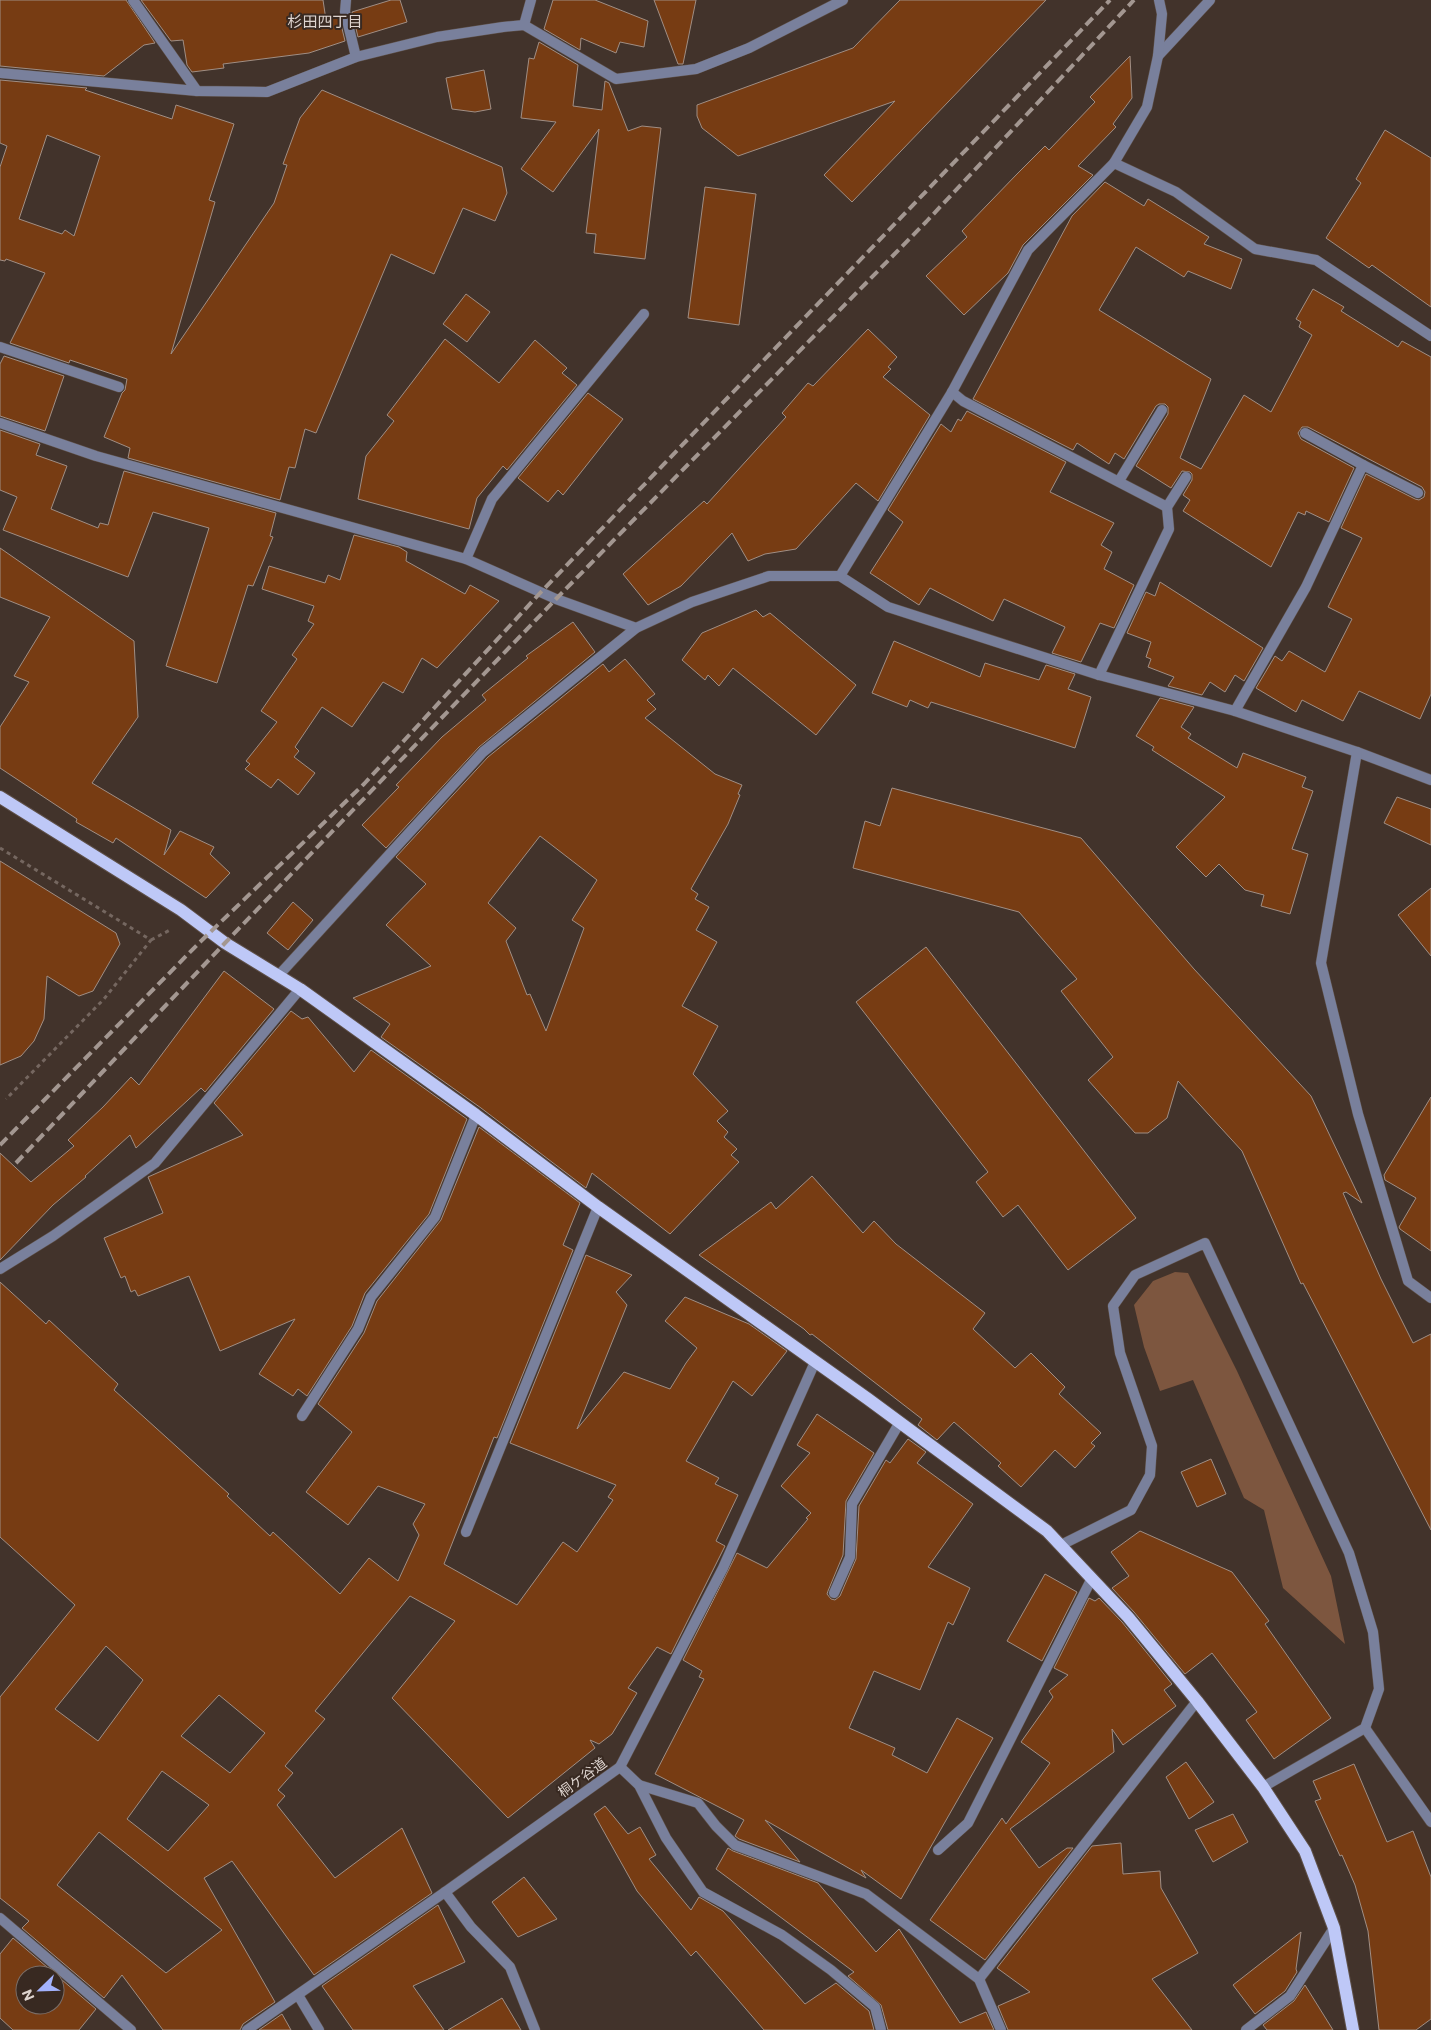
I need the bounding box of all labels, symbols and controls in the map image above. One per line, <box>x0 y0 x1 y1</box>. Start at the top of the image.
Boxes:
district label: 杉田四丁目 <box>287 12 363 30</box>
street label: 桐ケ谷道 <box>554 1754 610 1800</box>
north arrow <box>15 1965 65 2015</box>
text: N <box>18 1987 37 2003</box>

